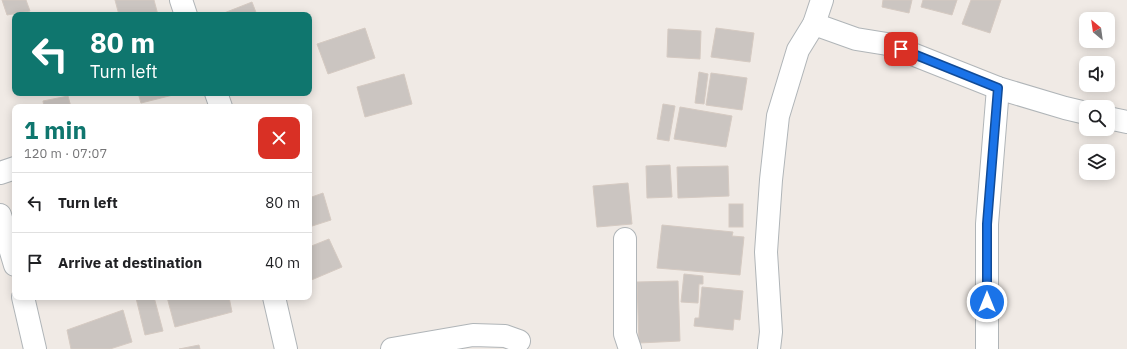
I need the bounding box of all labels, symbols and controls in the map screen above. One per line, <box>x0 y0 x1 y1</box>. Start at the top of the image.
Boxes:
north arrow <box>1079 12 1115 48</box>
map controls <box>1079 12 1115 180</box>
text: 80 m <box>90 24 155 61</box>
icon: left <box>24 28 76 80</box>
pin <box>884 32 918 66</box>
icon: arrive <box>890 38 912 60</box>
button: sound <box>1079 56 1115 92</box>
text: Turn left <box>90 60 158 83</box>
button: search <box>1079 100 1115 136</box>
text: 1 min <box>24 114 87 146</box>
button: close <box>258 117 300 159</box>
button: layers <box>1079 144 1115 180</box>
text: 120 m · 07:07 <box>24 145 107 162</box>
icon: left <box>24 192 46 214</box>
text: Turn left <box>58 193 118 212</box>
text: 80 m <box>265 193 300 212</box>
icon: arrive <box>24 252 46 274</box>
text: Arrive at destination <box>58 253 202 272</box>
text: 40 m <box>265 253 300 272</box>
position arrow <box>966 281 1008 323</box>

